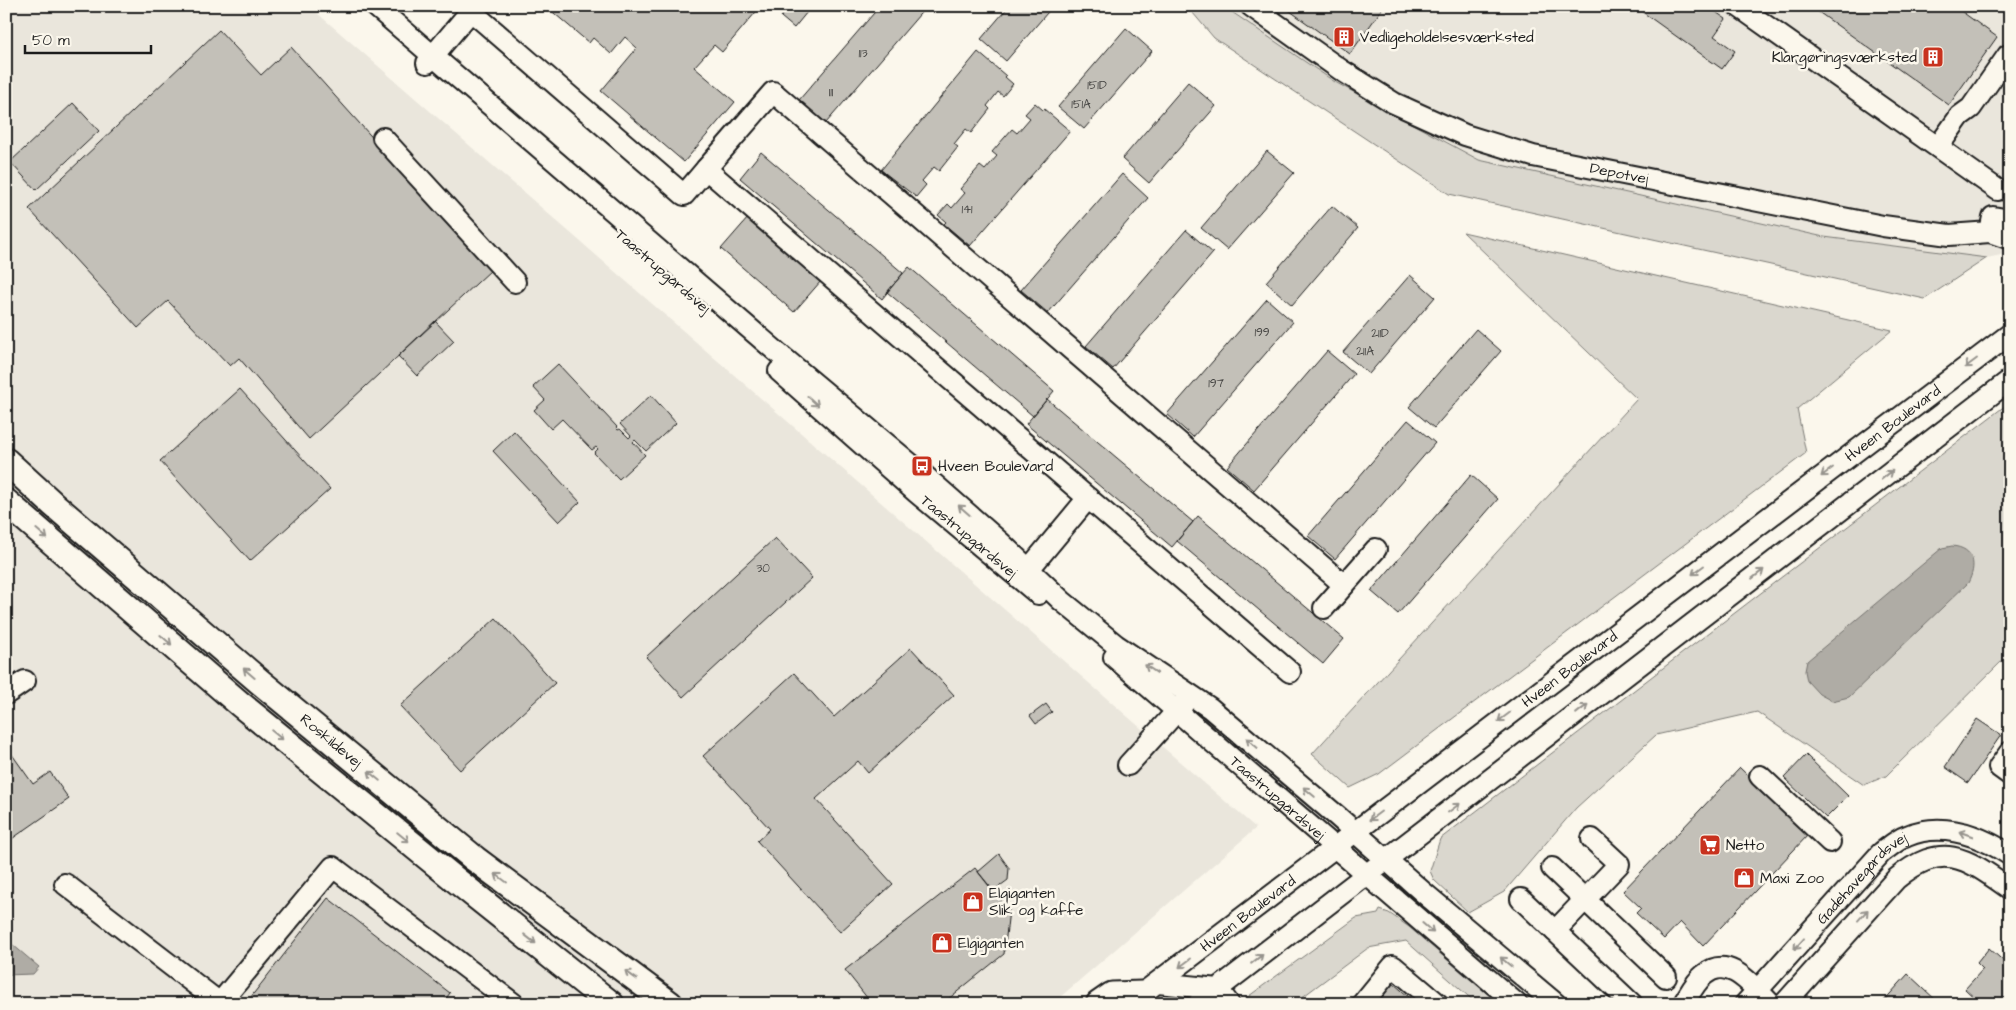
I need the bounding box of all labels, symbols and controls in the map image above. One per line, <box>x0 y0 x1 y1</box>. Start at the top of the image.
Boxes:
scale bar <box>25 22 151 54</box>
building icon: Vedligeholdelsesværksted <box>1332 25 1356 49</box>
place label: Vedligeholdelsesværksted <box>1360 27 1534 49</box>
text: 50 m <box>32 30 70 51</box>
house number: 113 <box>858 45 868 62</box>
building icon: Klargøringsværksted <box>1921 45 1945 69</box>
place label: Klargøringsværksted <box>1772 47 1917 69</box>
house number: 151D <box>1087 77 1107 94</box>
house number: 111 <box>829 84 834 101</box>
house number: 151A <box>1071 96 1091 113</box>
street label: Depotvej <box>1588 158 1651 190</box>
house number: 141 <box>961 201 973 218</box>
street label: Taastrupgårdsvej <box>610 224 715 320</box>
house number: 199 <box>1254 324 1270 341</box>
house number: 211D <box>1371 325 1389 342</box>
house number: 211A <box>1356 343 1374 360</box>
one-way arrow <box>1965 358 1978 369</box>
house number: 197 <box>1208 375 1224 392</box>
street label: Hveen Boulevard <box>1841 380 1945 467</box>
one-way arrow <box>806 395 819 407</box>
bus stop icon: Hveen Boulevard <box>910 454 934 478</box>
place label: Hveen Boulevard <box>938 456 1053 477</box>
one-way arrow <box>1820 467 1834 477</box>
one-way arrow <box>1880 469 1893 480</box>
street label: Taastrupgårdsvej <box>916 490 1022 584</box>
one-way arrow <box>957 504 970 515</box>
one-way arrow <box>36 529 49 540</box>
house number: 30 <box>756 560 770 577</box>
one-way arrow <box>1692 565 1705 576</box>
one-way arrow <box>1751 568 1764 579</box>
street label: Hveen Boulevard <box>1518 626 1622 713</box>
one-way arrow <box>159 635 172 646</box>
one-way arrow <box>1144 663 1158 673</box>
one-way arrow <box>242 667 255 678</box>
one-way arrow <box>1576 704 1589 715</box>
street label: Roskildevej <box>295 709 367 773</box>
one-way arrow <box>1498 712 1511 723</box>
one-way arrow <box>271 729 284 740</box>
one-way arrow <box>1245 737 1258 748</box>
street label: Taastrupgårdsvej <box>1225 751 1330 846</box>
one-way arrow <box>368 770 381 781</box>
one-way arrow <box>1303 786 1316 798</box>
one-way arrow <box>1447 803 1460 814</box>
one-way arrow <box>1368 811 1382 821</box>
street label: Gadehavegårdsvej <box>1812 827 1910 929</box>
one-way arrow <box>1959 828 1975 838</box>
one-way arrow <box>396 832 409 843</box>
supermarket icon: Netto <box>1698 833 1722 857</box>
place label: Netto <box>1726 835 1765 856</box>
shop icon: Maxi Zoo <box>1732 866 1756 890</box>
place label: Maxi Zoo <box>1760 868 1825 889</box>
street label: Hveen Boulevard <box>1196 870 1301 957</box>
one-way arrow <box>494 873 508 883</box>
place label: Elgiganten Slik og kaffe <box>989 883 1083 922</box>
shop icon: Elgiganten Slik og kaffe <box>961 890 985 914</box>
one-way arrow <box>1858 909 1869 922</box>
one-way arrow <box>1422 923 1435 934</box>
shop icon: Elgiganten <box>930 931 954 955</box>
one-way arrow <box>523 933 536 944</box>
place label: Elgiganten <box>958 933 1024 955</box>
one-way arrow <box>1793 938 1805 951</box>
one-way arrow <box>1250 954 1263 965</box>
one-way arrow <box>1499 956 1512 967</box>
one-way arrow <box>1178 958 1192 968</box>
one-way arrow <box>624 970 638 980</box>

